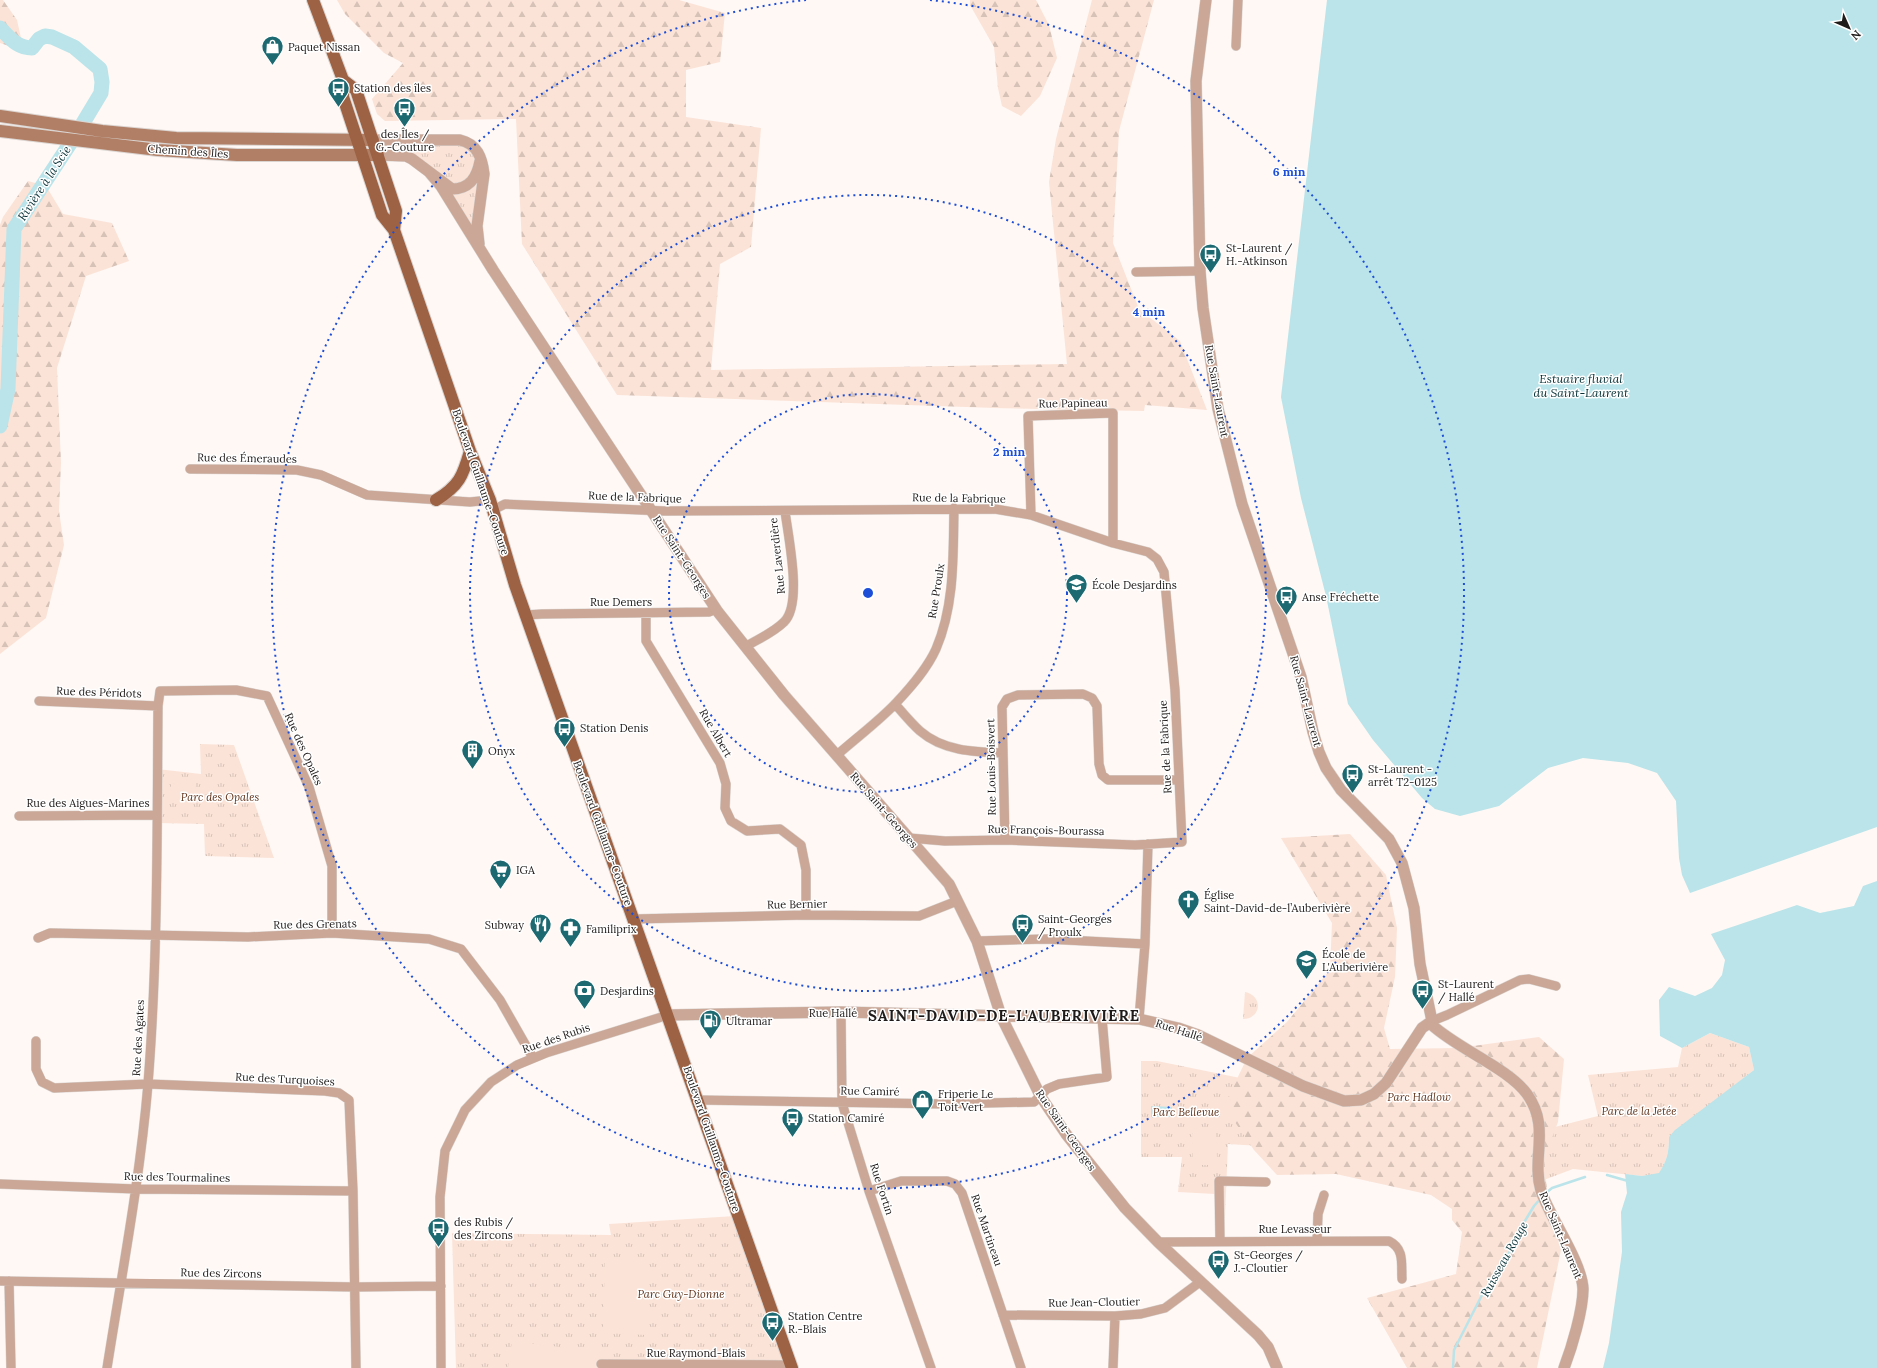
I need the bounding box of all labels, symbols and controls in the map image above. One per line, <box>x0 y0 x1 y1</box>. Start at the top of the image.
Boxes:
north arrow <box>1829 8 1869 48</box>
text: N <box>1848 27 1864 43</box>
shop icon: Paquet Nissan <box>259 34 285 67</box>
place label: Paquet Nissan <box>288 40 360 54</box>
bus stop icon: Station des îles <box>325 75 351 108</box>
place label: Station des îles <box>354 81 431 95</box>
bus stop icon: des Îles / G.-Couture <box>392 95 418 128</box>
place label: des Îles / G.-Couture <box>376 127 434 154</box>
street label: Chemin des Îles <box>147 141 229 161</box>
water label: Rivière à la Scie <box>14 142 74 223</box>
text: 6 min <box>1273 164 1306 179</box>
bus stop icon: St-Laurent / H.-Atkinson <box>1197 241 1223 274</box>
place label: St-Laurent / H.-Atkinson <box>1226 241 1293 268</box>
text: 4 min <box>1133 304 1166 319</box>
street label: Rue Saint-Laurent <box>1202 344 1232 439</box>
water label: Estuaire fluvial du Saint-Laurent <box>1534 371 1629 400</box>
street label: Rue Papineau <box>1038 395 1108 411</box>
street label: Boulevard Guillaume-Couture <box>449 407 513 557</box>
text: 2 min <box>993 444 1025 459</box>
street label: Rue des Émeraudes <box>197 450 297 466</box>
street label: Rue de la Fabrique <box>588 488 682 506</box>
street label: Rue de la Fabrique <box>912 490 1006 506</box>
street label: Rue Saint-Georges <box>650 513 714 601</box>
street label: Rue Laverdière <box>766 517 788 595</box>
street label: Rue Proulx <box>925 562 947 620</box>
school or university icon: École Desjardins <box>1064 572 1090 605</box>
place label: École Desjardins <box>1092 578 1177 592</box>
bus stop icon: Anse Fréchette <box>1273 584 1299 617</box>
centre of rings <box>861 586 875 600</box>
place label: Anse Fréchette <box>1301 590 1379 604</box>
street label: Rue Demers <box>590 595 652 609</box>
street label: Rue Saint-Laurent <box>1287 654 1325 749</box>
street label: Rue des Péridots <box>56 684 142 700</box>
street label: Rue de la Fabrique <box>1156 700 1174 794</box>
street label: Rue Albert <box>697 706 736 760</box>
street label: Rue des Opales <box>282 711 326 787</box>
bus stop icon: Station Denis <box>552 715 578 748</box>
street label: Rue Louis-Boisvert <box>983 718 999 816</box>
place label: Station Denis <box>580 721 648 735</box>
building icon: Onyx <box>459 738 485 771</box>
place label: Onyx <box>488 744 515 758</box>
street label: Boulevard Guillaume-Couture <box>570 758 636 908</box>
bus stop icon: St-Laurent - arrêt T2-0125 <box>1340 762 1366 795</box>
place label: St-Laurent - arrêt T2-0125 <box>1368 762 1437 789</box>
street label: Rue Saint-Georges <box>847 769 921 851</box>
park label: Parc des Opales <box>181 790 259 804</box>
street label: Rue des Aigues-Marines <box>26 796 150 810</box>
street label: Rue François-Bourassa <box>987 822 1105 838</box>
supermarket icon: IGA <box>487 857 513 890</box>
place label: IGA <box>516 863 536 877</box>
church icon: Église Saint-David-de-l’Auberivière <box>1175 888 1201 921</box>
place label: Église Saint-David-de-l’Auberivière <box>1204 888 1351 915</box>
street label: Rue Bernier <box>767 896 828 912</box>
restaurant icon: Subway <box>527 912 553 945</box>
bus stop icon: Saint-Georges / Proulx <box>1009 912 1035 945</box>
place label: Saint-Georges / Proulx <box>1038 912 1112 940</box>
street label: Rue des Grenats <box>273 916 357 932</box>
pharmacy icon: Familiprix <box>558 916 584 949</box>
place label: Subway <box>485 918 524 932</box>
place label: Familiprix <box>586 922 637 936</box>
school or university icon: École de L'Auberivière <box>1294 947 1320 980</box>
place label: École de L'Auberivière <box>1322 947 1388 974</box>
bus stop icon: St-Laurent / Hallé <box>1410 977 1436 1010</box>
place label: St-Laurent / Hallé <box>1438 977 1495 1005</box>
bank icon: Desjardins <box>572 978 598 1011</box>
place label: Desjardins <box>600 984 654 998</box>
street label: Rue des Agates <box>129 999 147 1077</box>
street label: Rue Hallé <box>809 1006 857 1020</box>
district label: SAINT-DAVID-DE-L'AUBERIVIÈRE <box>868 1006 1140 1025</box>
fuel station icon: Ultramar <box>697 1008 723 1041</box>
place label: Ultramar <box>726 1014 772 1028</box>
street label: Rue Hallé <box>1154 1016 1204 1044</box>
street label: Rue des Rubis <box>520 1020 592 1056</box>
street label: Boulevard Guillaume-Couture <box>680 1064 744 1214</box>
street label: Rue des Turquoises <box>235 1069 335 1089</box>
street label: Rue Camiré <box>840 1083 900 1099</box>
shop icon: Friperie Le Toit Vert <box>910 1087 936 1120</box>
place label: Friperie Le Toit Vert <box>938 1087 993 1114</box>
street label: Rue Saint-Georges <box>1033 1087 1099 1173</box>
park label: Parc Hadlow <box>1387 1090 1451 1104</box>
park label: Parc de la Jetée <box>1601 1104 1677 1118</box>
bus stop icon: Station Camiré <box>780 1105 806 1138</box>
park label: Parc Bellevue <box>1153 1105 1219 1119</box>
place label: Station Camiré <box>808 1111 884 1125</box>
street label: Rue Fortin <box>867 1161 897 1217</box>
street label: Rue des Tourmalines <box>124 1169 230 1185</box>
street label: Rue Saint-Laurent <box>1536 1189 1586 1282</box>
street label: Rue Martineau <box>968 1192 1006 1268</box>
bus stop icon: des Rubis / des Zircons <box>425 1215 451 1248</box>
place label: des Rubis / des Zircons <box>454 1215 513 1242</box>
water label: Ruisseau Rouge <box>1477 1218 1531 1299</box>
street label: Rue Levasseur <box>1258 1222 1332 1236</box>
bus stop icon: St-Georges / J.-Cloutier <box>1205 1248 1231 1281</box>
place label: St-Georges / J.-Cloutier <box>1233 1248 1303 1275</box>
street label: Rue des Zircons <box>180 1265 262 1281</box>
park label: Parc Guy-Dionne <box>637 1287 725 1301</box>
street label: Rue Jean-Cloutier <box>1048 1294 1140 1310</box>
bus stop icon: Station Centre R.-Blais <box>759 1309 785 1342</box>
place label: Station Centre R.-Blais <box>788 1309 863 1336</box>
street label: Rue Raymond-Blais <box>647 1346 745 1360</box>

